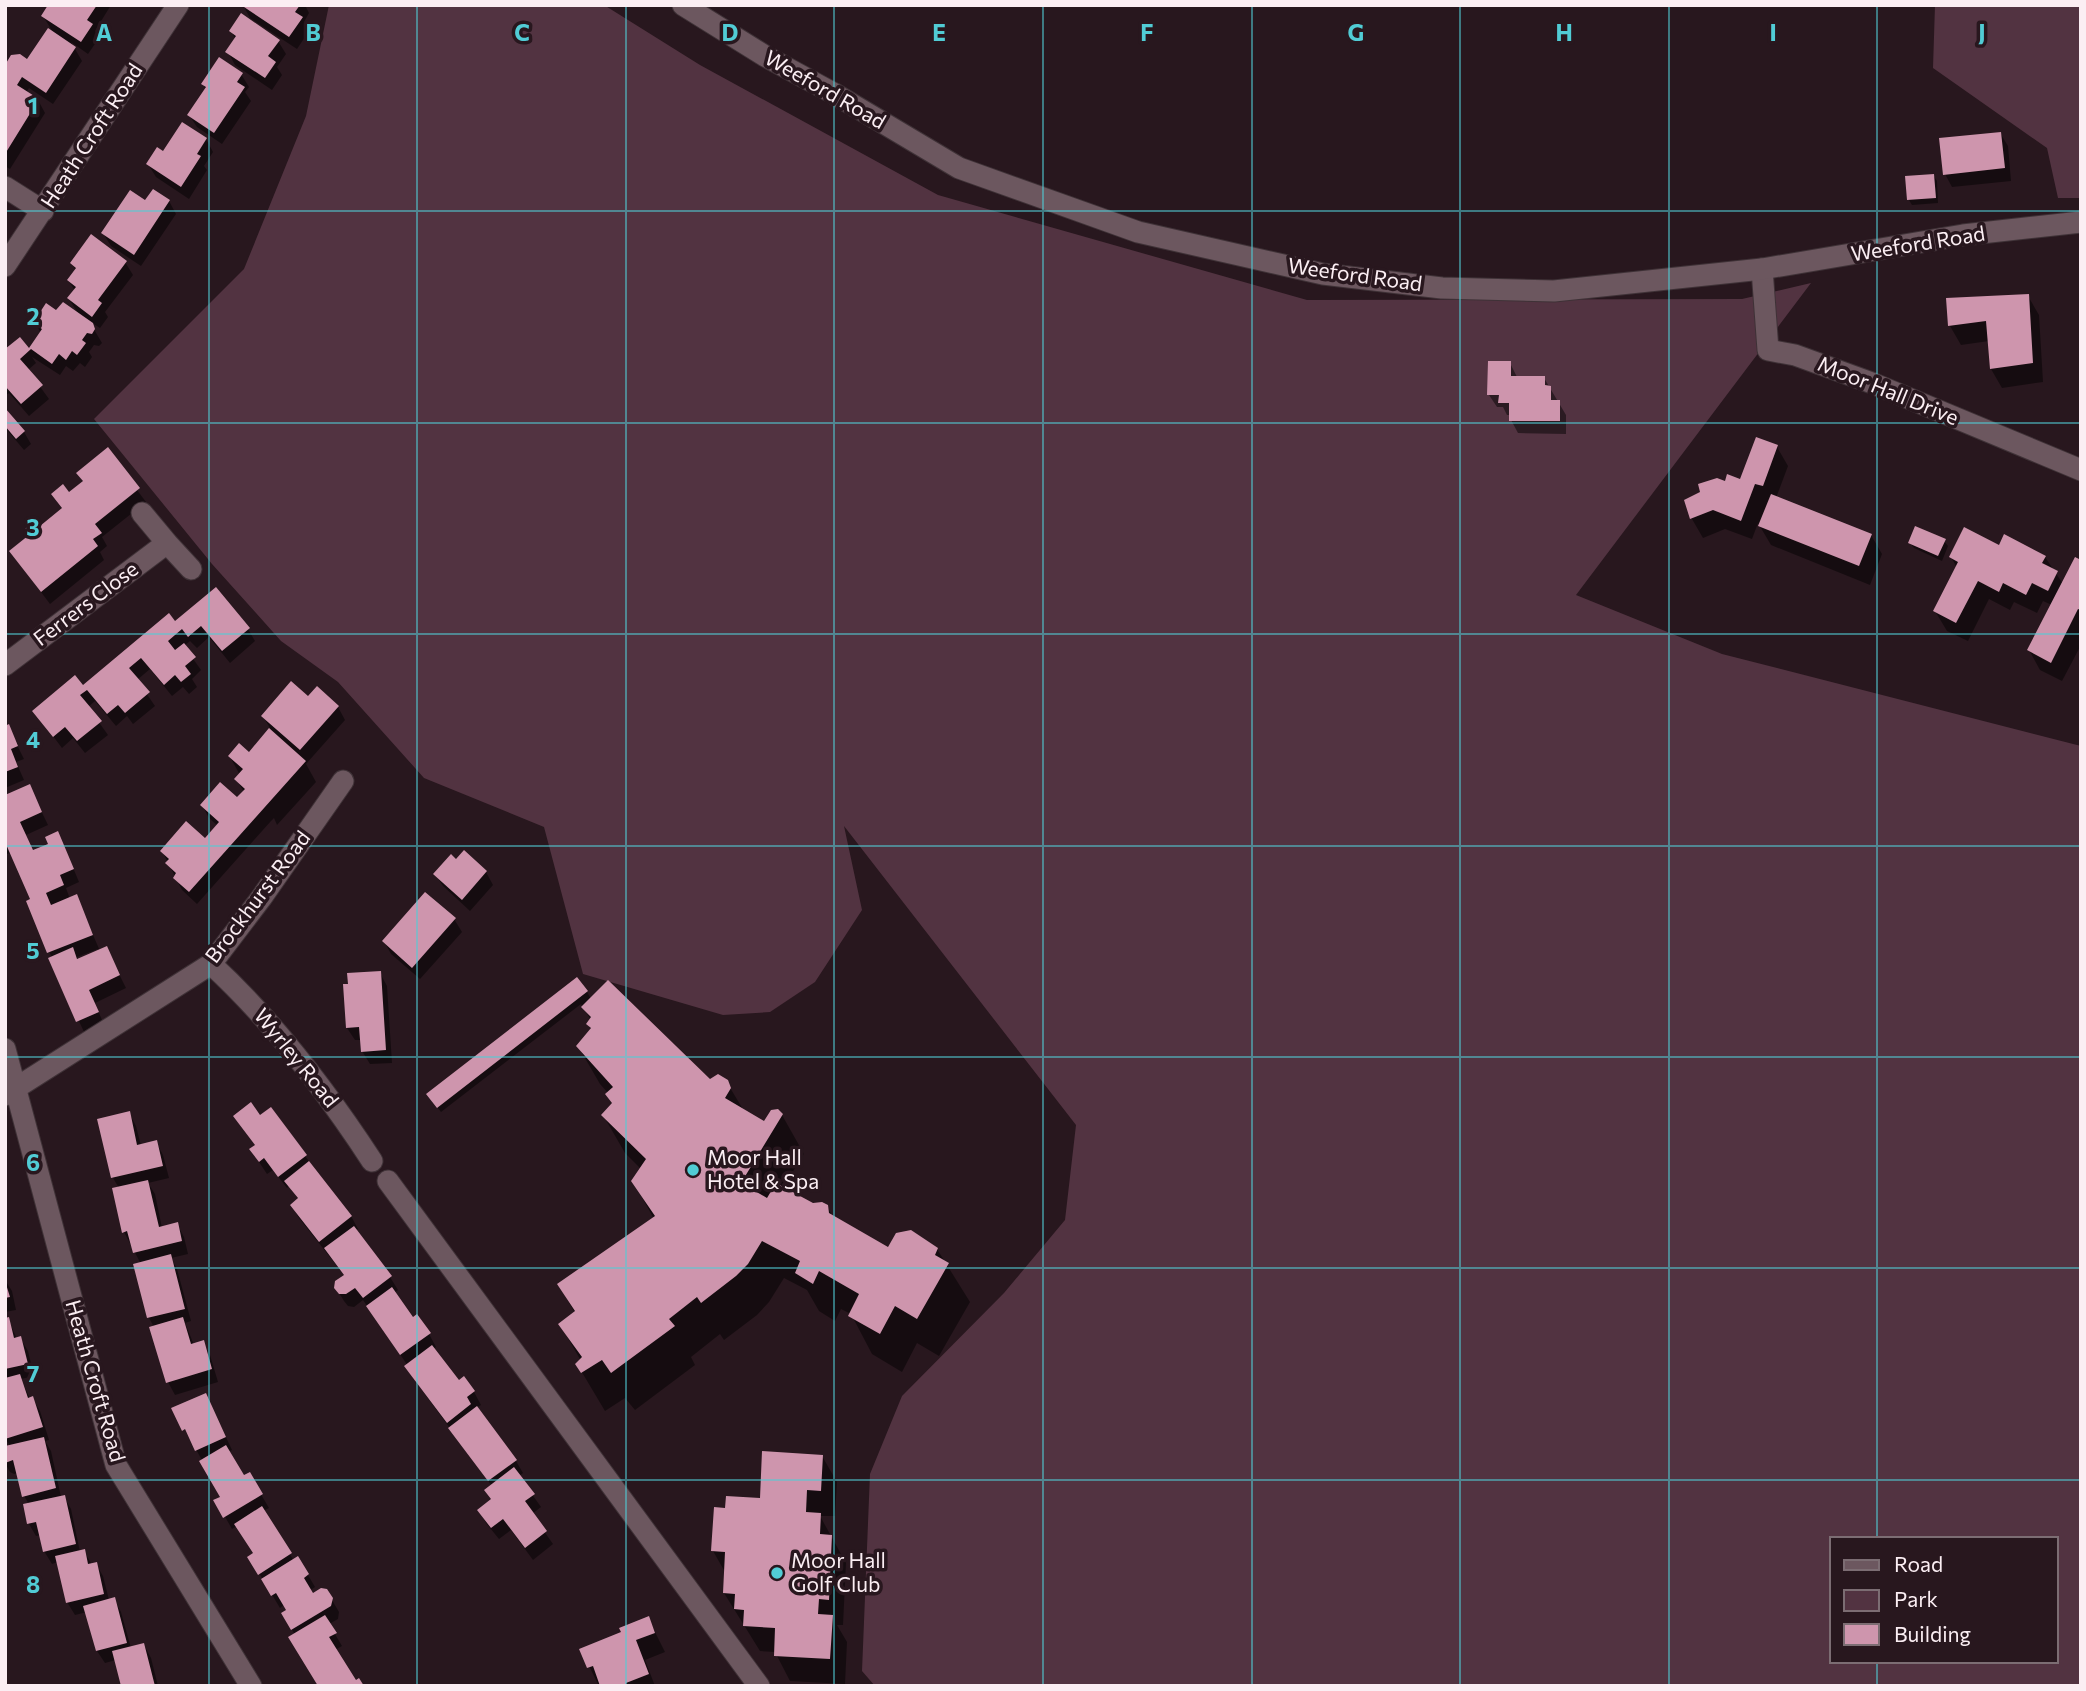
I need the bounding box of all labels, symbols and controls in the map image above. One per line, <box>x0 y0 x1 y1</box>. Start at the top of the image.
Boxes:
text: A <box>96 18 113 46</box>
text: B <box>305 18 321 46</box>
text: C <box>514 18 530 46</box>
text: D <box>722 18 739 46</box>
text: E <box>932 18 946 46</box>
text: F <box>1140 18 1154 46</box>
text: G <box>1348 18 1364 46</box>
text: H <box>1555 18 1573 46</box>
text: I <box>1769 18 1777 46</box>
text: J <box>1978 18 1986 46</box>
street label: Weeford Road <box>761 44 891 133</box>
street label: Heath Croft Road <box>35 58 147 212</box>
text: 1 <box>28 91 38 119</box>
street label: Weeford Road <box>1849 220 1987 265</box>
street label: Weeford Road <box>1286 252 1424 295</box>
text: 2 <box>26 302 40 330</box>
street label: Moor Hall Drive <box>1814 350 1963 429</box>
text: 3 <box>26 513 40 541</box>
street label: Ferrers Close <box>28 555 142 650</box>
text: 4 <box>26 725 40 753</box>
street label: Brockhurst Road <box>199 825 315 967</box>
text: 5 <box>26 936 40 964</box>
street label: Wyrley Road <box>250 1003 345 1112</box>
place label: Moor Hall Hotel & Spa <box>707 1144 819 1193</box>
text: 6 <box>26 1148 40 1176</box>
marker: Moor Hall Hotel & Spa <box>685 1162 701 1178</box>
street label: Heath Croft Road <box>61 1297 132 1464</box>
text: 7 <box>27 1359 39 1387</box>
legend <box>1830 1537 2058 1663</box>
place label: Moor Hall Golf Club <box>791 1547 886 1596</box>
text: Road <box>1894 1551 1943 1576</box>
marker: Moor Hall Golf Club <box>769 1565 785 1581</box>
text: 8 <box>26 1570 40 1598</box>
text: Park <box>1894 1586 1938 1611</box>
text: Building <box>1894 1621 1971 1646</box>

